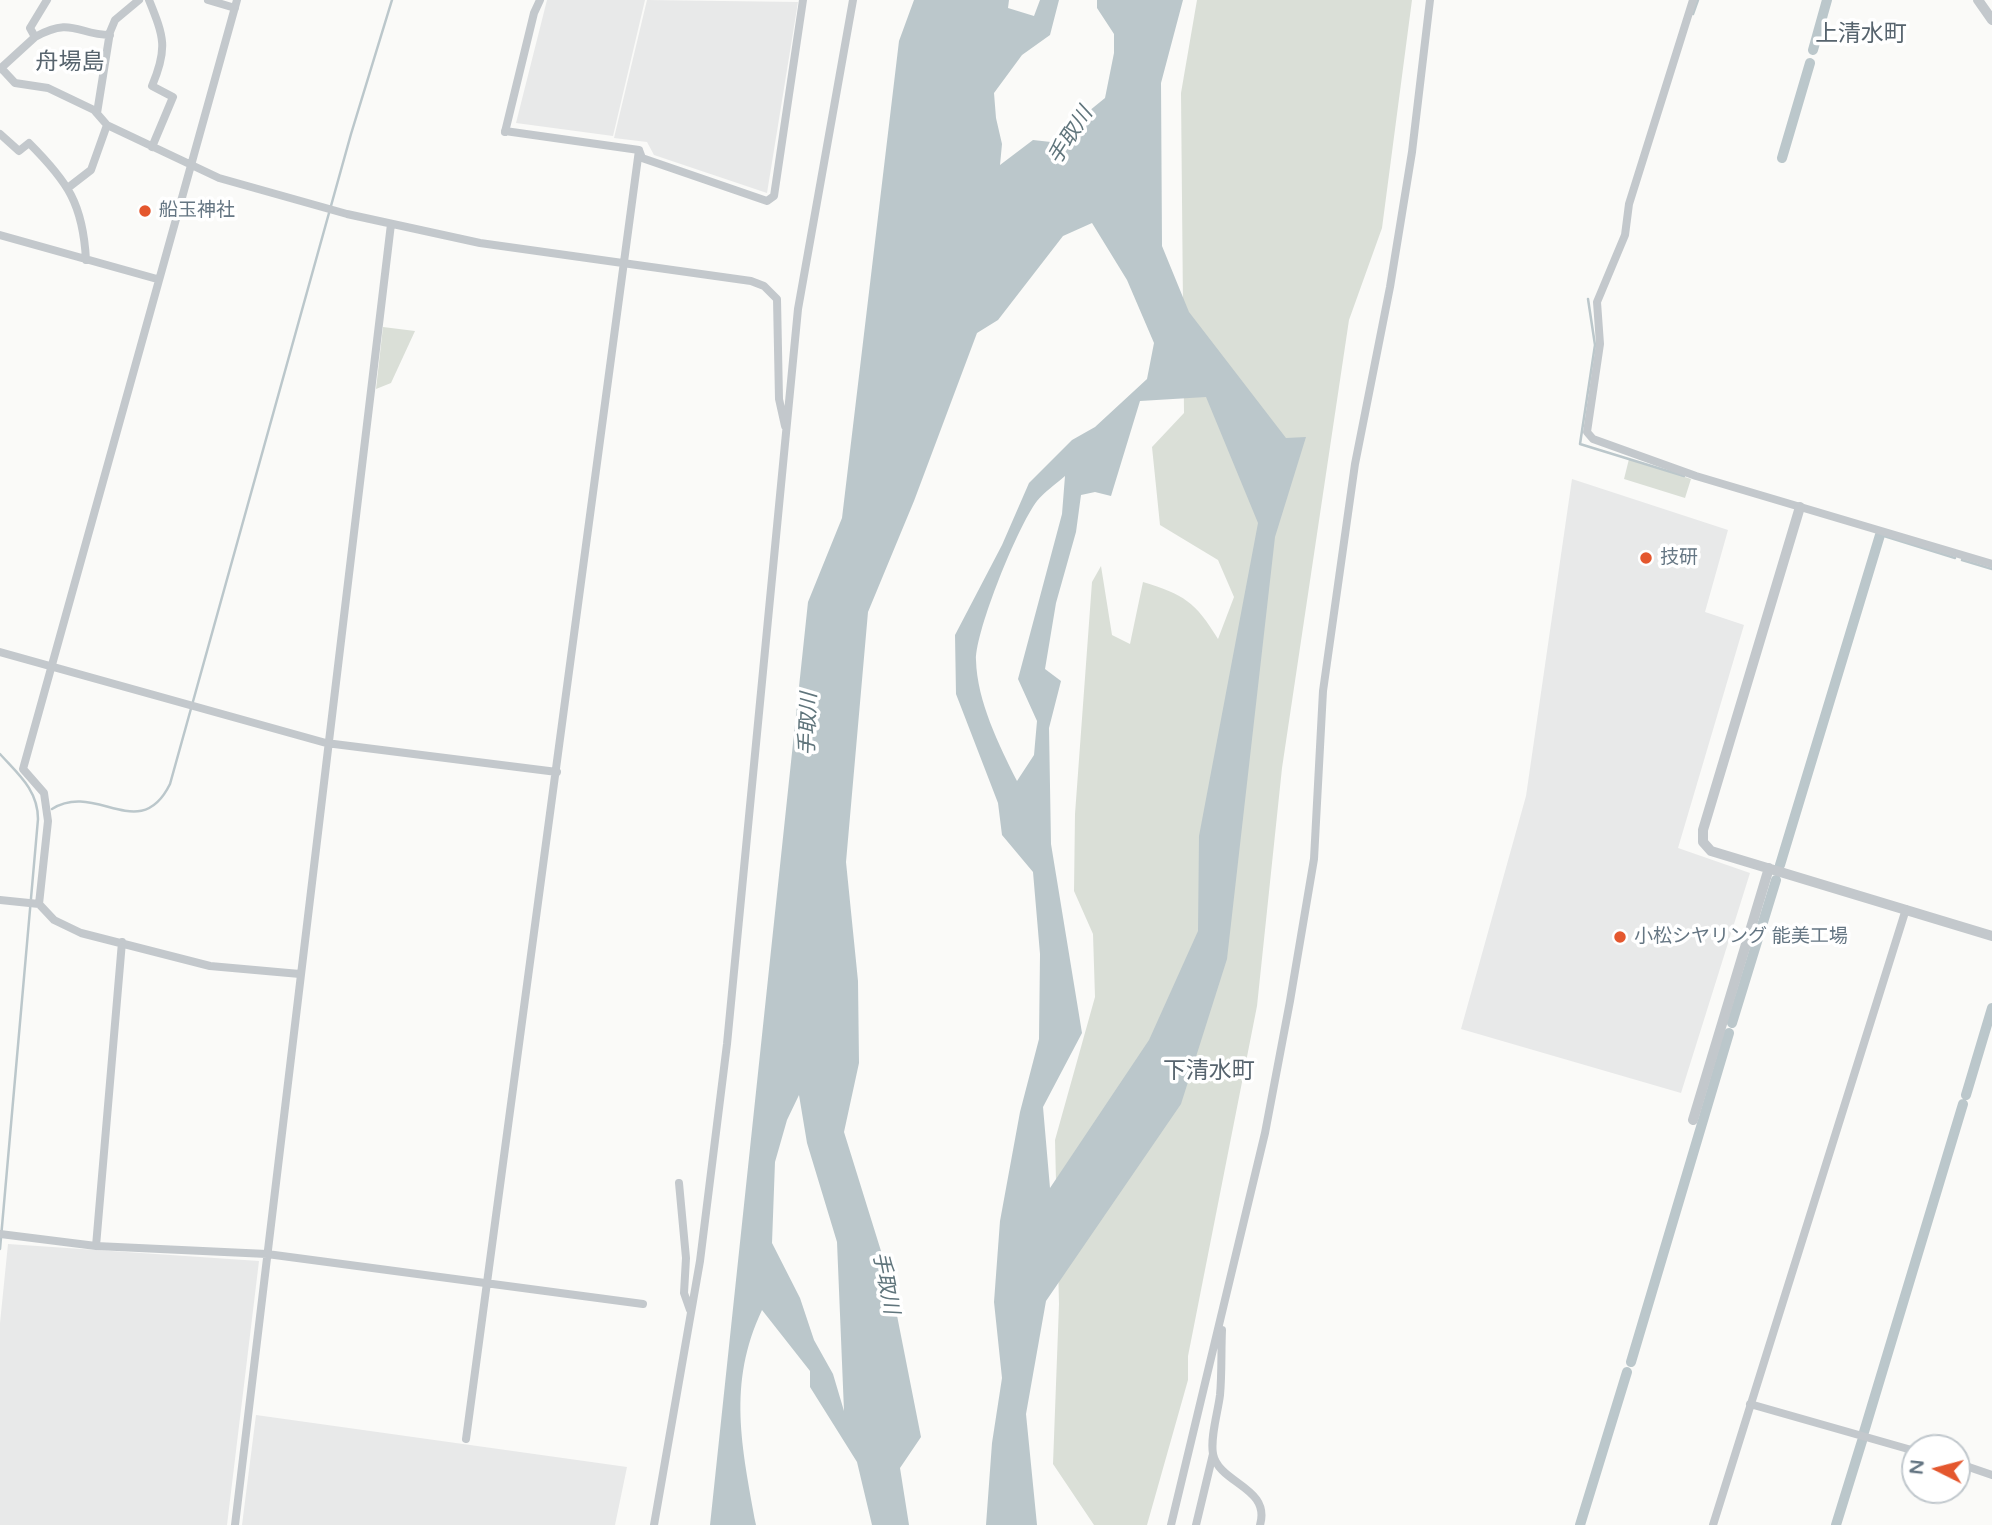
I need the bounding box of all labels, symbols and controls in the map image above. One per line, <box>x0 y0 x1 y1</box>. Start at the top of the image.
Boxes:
district label: 上清水町 <box>1815 21 1907 49</box>
district label: 舟場島 <box>36 49 104 77</box>
water label: 手取川 <box>1043 103 1099 169</box>
place label: 船玉神社 <box>159 200 235 222</box>
marker: 船玉神社 <box>137 203 153 219</box>
place label: 技研 <box>1660 547 1698 569</box>
marker: 技研 <box>1638 550 1654 566</box>
water label: 手取川 <box>795 692 823 756</box>
place label: 小松シヤリング 能美工場 <box>1634 926 1848 948</box>
marker: 小松シヤリング 能美工場 <box>1612 929 1628 945</box>
district label: 下清水町 <box>1163 1058 1255 1086</box>
water label: 手取川 <box>867 1250 903 1316</box>
north arrow <box>1901 1434 1971 1504</box>
text: N <box>1905 1458 1929 1476</box>

